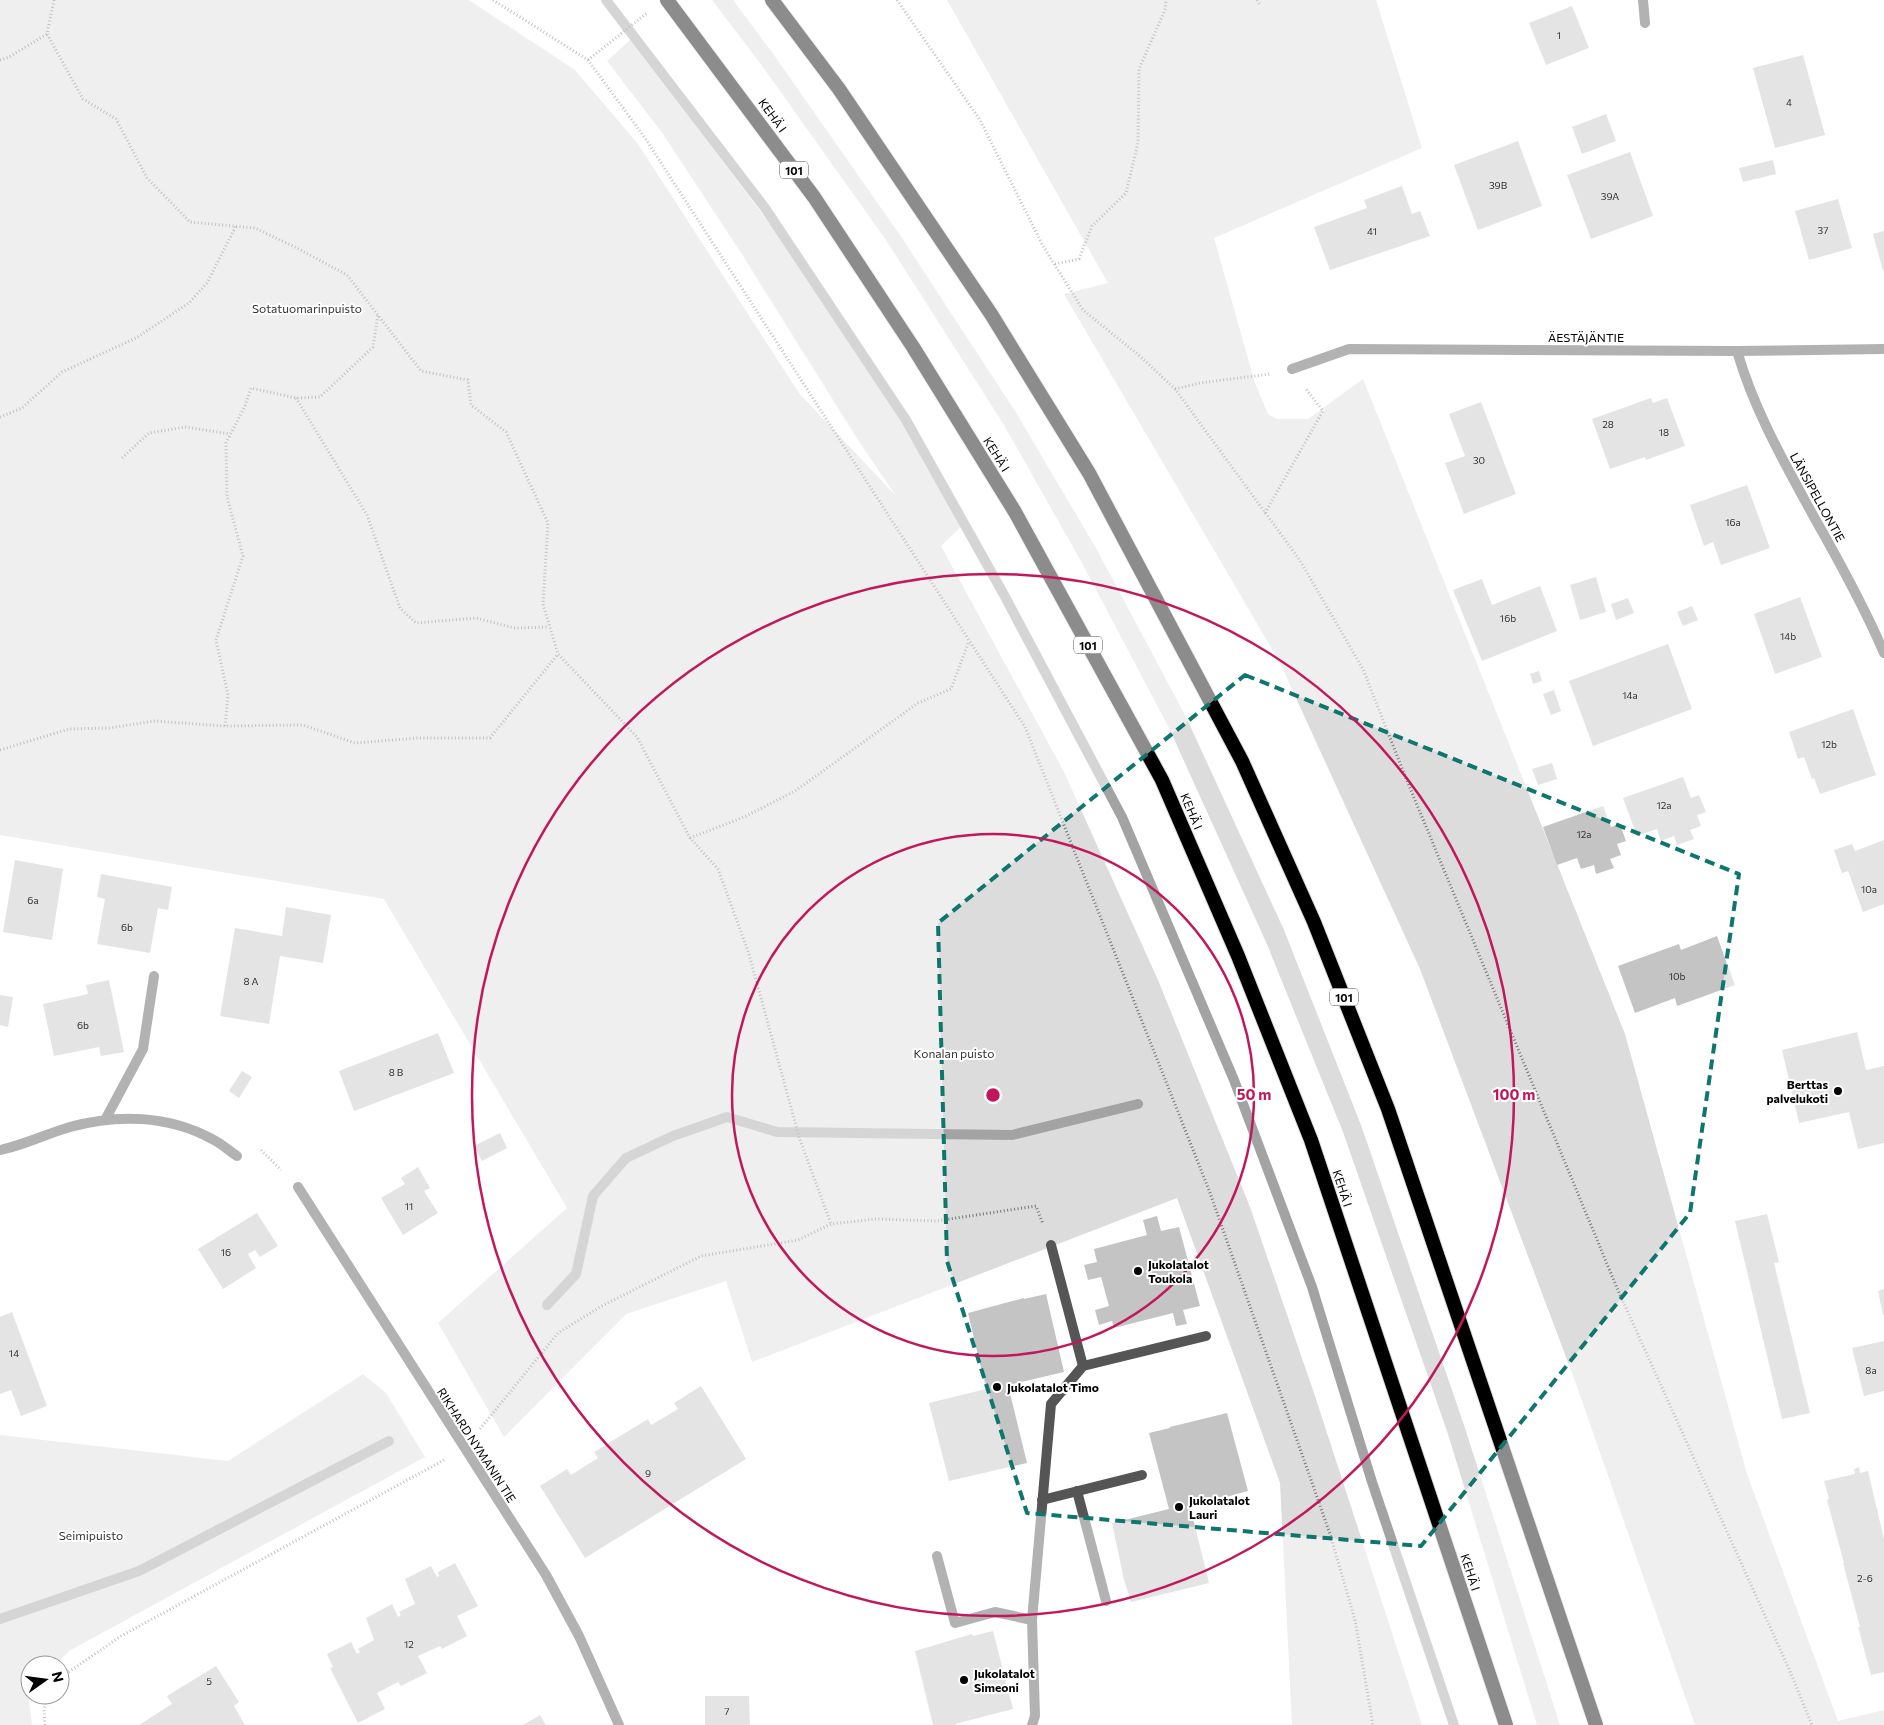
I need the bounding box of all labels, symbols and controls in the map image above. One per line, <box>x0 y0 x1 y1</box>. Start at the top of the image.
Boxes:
house number: 1 <box>1557 29 1561 41</box>
street label: KEHÄ I <box>756 95 790 135</box>
house number: 4 <box>1786 96 1792 108</box>
road number: 101 <box>780 162 808 178</box>
house number: 39B <box>1489 179 1508 191</box>
house number: 39A <box>1601 190 1619 202</box>
house number: 37 <box>1818 224 1828 236</box>
house number: 41 <box>1367 225 1377 237</box>
park label: Sotatuomarinpuisto <box>252 301 362 315</box>
street label: ÄESTÄJÄNTIE <box>1548 330 1624 345</box>
house number: 28 <box>1602 418 1614 430</box>
house number: 18 <box>1659 426 1669 438</box>
street label: KEHÄ I <box>981 434 1013 474</box>
street label: LÄNSIPELLONTIE <box>1788 450 1848 544</box>
house number: 30 <box>1473 454 1485 466</box>
house number: 16a <box>1725 516 1741 528</box>
house number: 16b <box>1500 612 1516 624</box>
house number: 14b <box>1780 630 1796 642</box>
road number: 101 <box>1074 636 1102 654</box>
house number: 14a <box>1622 689 1638 701</box>
house number: 12b <box>1821 738 1837 750</box>
street label: KEHÄ I <box>1178 791 1206 831</box>
house number: 12a <box>1656 799 1672 811</box>
house number: 12a <box>1576 828 1592 840</box>
house number: 10a <box>1861 883 1877 895</box>
house number: 6a <box>27 894 39 906</box>
house number: 6b <box>121 921 133 933</box>
house number: 10b <box>1669 970 1685 982</box>
house number: 8 A <box>244 975 259 987</box>
road number: 101 <box>1330 989 1358 1006</box>
house number: 6b <box>77 1019 89 1031</box>
park label: Konalan puisto <box>914 1046 994 1060</box>
house number: 8 B <box>389 1066 404 1078</box>
place label: Berttas palvelukoti <box>1766 1077 1828 1105</box>
text: 50 m <box>1237 1085 1271 1103</box>
text: 100 m <box>1493 1085 1535 1103</box>
marker: Berttas palvelukoti <box>1832 1085 1844 1097</box>
centre of rings <box>984 1086 1002 1104</box>
street label: KEHÄ I <box>1330 1168 1356 1208</box>
house number: 11 <box>405 1200 413 1212</box>
house number: 16 <box>221 1246 231 1258</box>
place label: Jukolatalot Toukola <box>1148 1257 1209 1285</box>
marker: Jukolatalot Toukola <box>1132 1265 1144 1277</box>
house number: 14 <box>9 1347 19 1359</box>
house number: 8a <box>1865 1364 1877 1376</box>
place label: Jukolatalot Timo <box>1007 1380 1099 1395</box>
marker: Jukolatalot Timo <box>991 1381 1003 1393</box>
street label: RIKHARD NYMANIN TIE <box>435 1385 519 1505</box>
house number: 9 <box>645 1467 651 1479</box>
place label: Jukolatalot Lauri <box>1189 1493 1250 1521</box>
marker: Jukolatalot Lauri <box>1173 1501 1185 1513</box>
park label: Seimipuisto <box>59 1528 123 1542</box>
street label: KEHÄ I <box>1458 1552 1484 1592</box>
house number: 2-6 <box>1857 1572 1873 1584</box>
house number: 12 <box>404 1638 414 1650</box>
north arrow <box>20 1655 70 1705</box>
place label: Jukolatalot Simeoni <box>974 1666 1035 1694</box>
text: N <box>49 1670 68 1684</box>
marker: Jukolatalot Simeoni <box>958 1674 970 1686</box>
house number: 5 <box>206 1675 212 1687</box>
house number: 7 <box>724 1705 730 1717</box>

